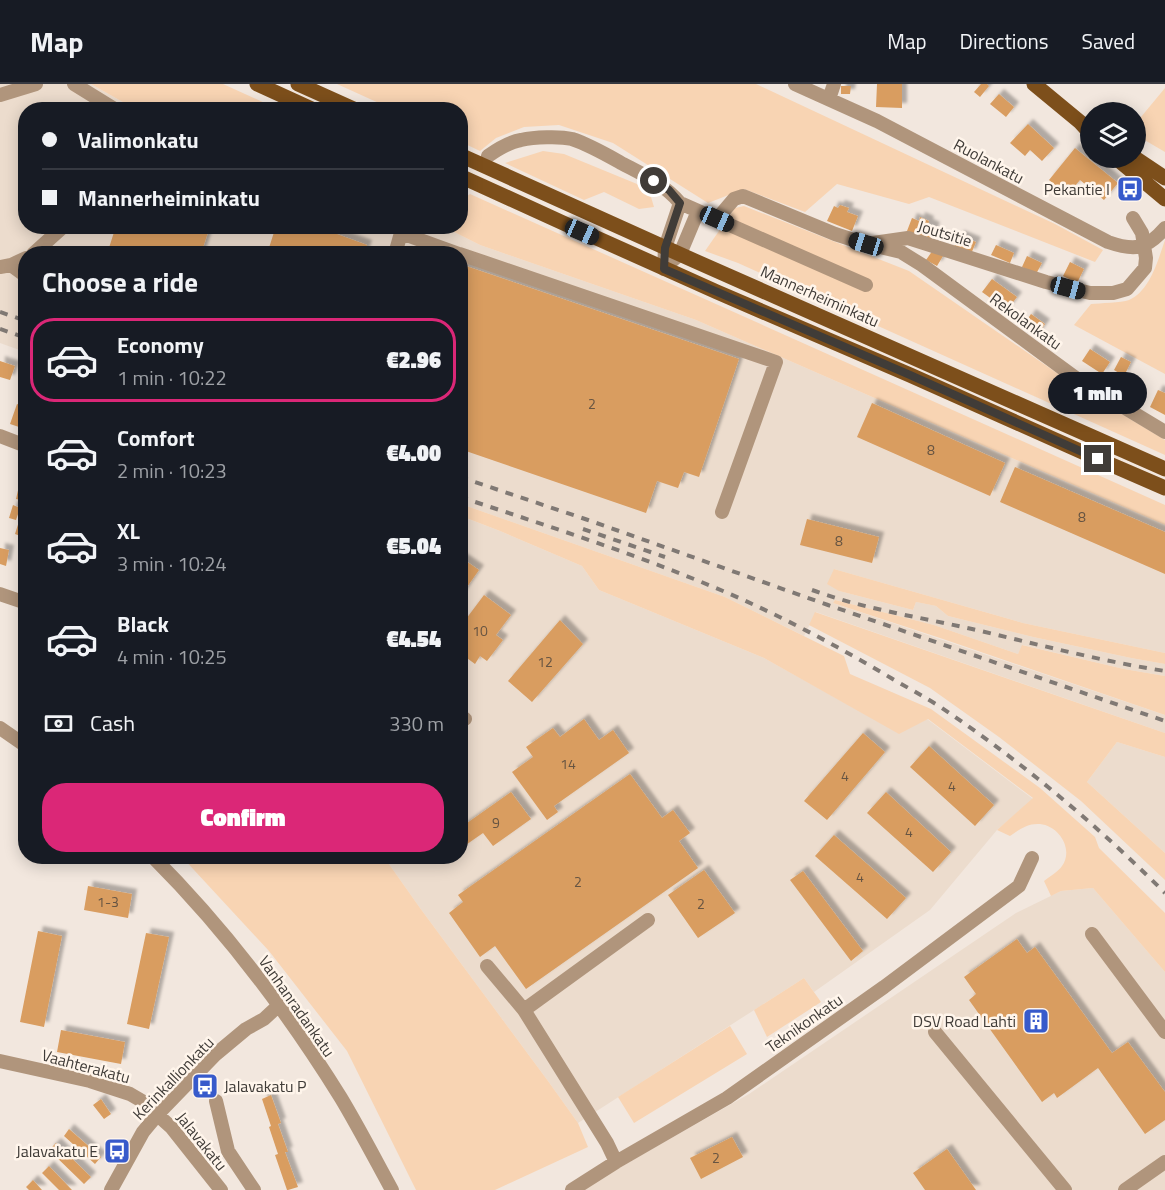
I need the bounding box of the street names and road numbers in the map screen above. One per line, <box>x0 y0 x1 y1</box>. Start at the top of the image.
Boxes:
street label: Ruolankatu <box>949 132 1029 190</box>
street label: Joutsitie <box>915 213 975 253</box>
street label: Mannerheiminkatu <box>757 259 883 333</box>
street label: Rekolankatu <box>985 287 1067 355</box>
street label: Vanhanradankatu <box>253 950 341 1062</box>
street label: Teknikonkatu <box>761 988 847 1058</box>
street label: Kerinkallionkatu <box>127 1031 219 1125</box>
street label: Vaahterakatu <box>39 1043 133 1089</box>
street label: Jalavakatu <box>171 1106 233 1176</box>

